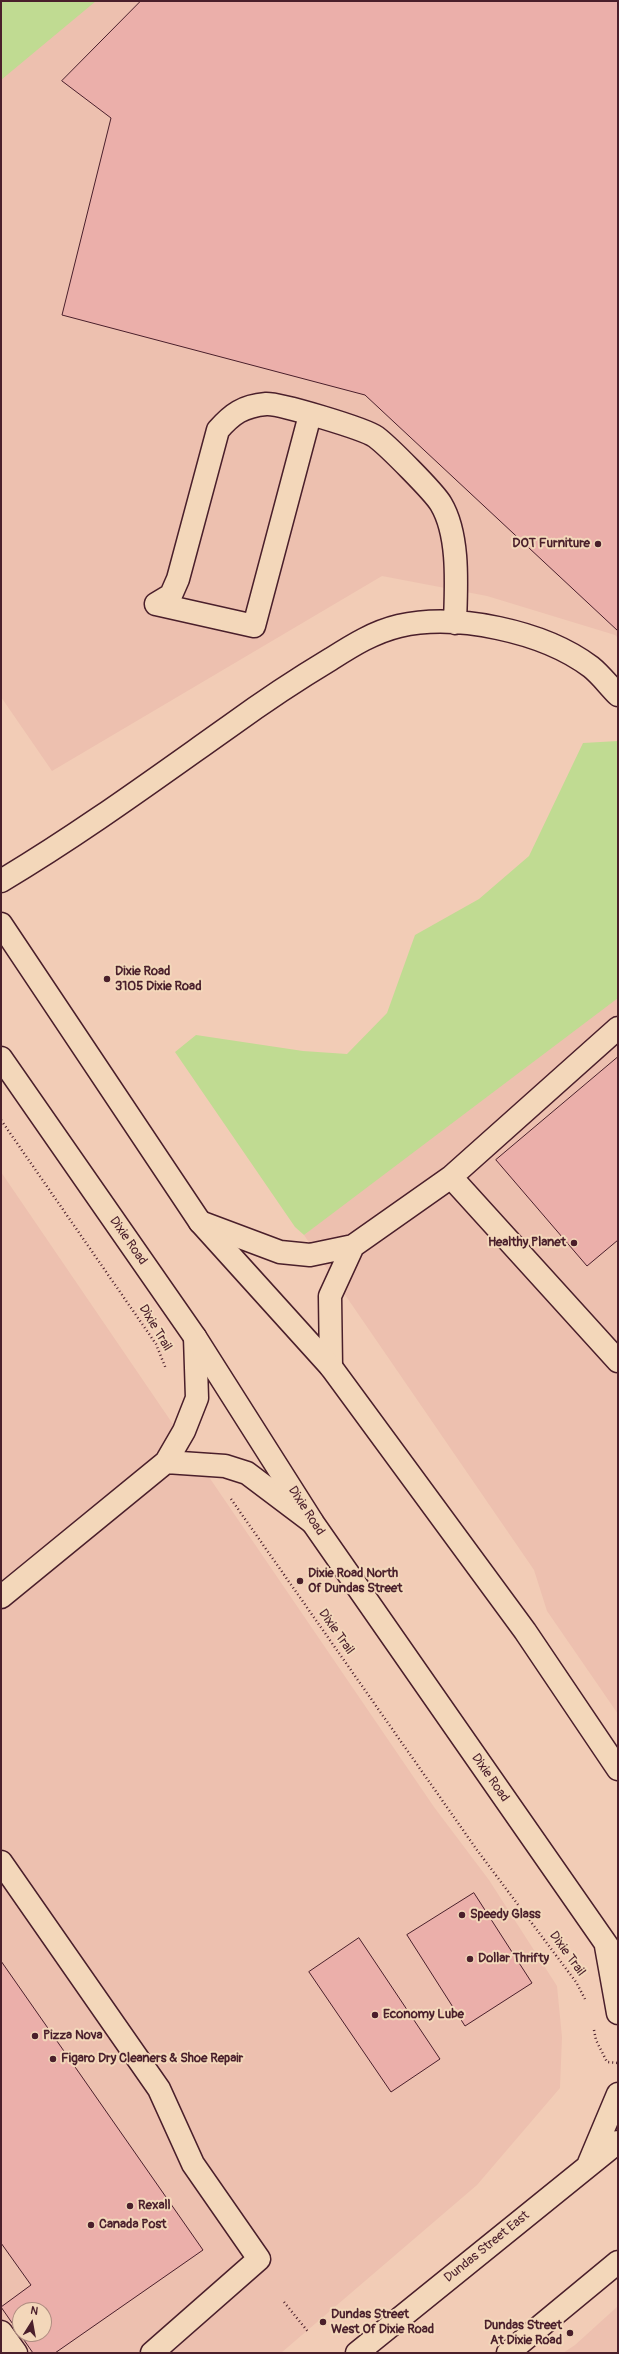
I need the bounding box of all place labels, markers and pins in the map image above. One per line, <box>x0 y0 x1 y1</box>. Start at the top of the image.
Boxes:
place label: DOT Furniture <box>512 536 590 552</box>
marker: DOT Furniture <box>593 539 603 549</box>
place label: Dixie Road 3105 Dixie Road <box>115 964 202 995</box>
marker: Dixie Road 3105 Dixie Road <box>102 974 112 984</box>
place label: Healthy Planet <box>488 1235 566 1251</box>
marker: Healthy Planet <box>569 1238 579 1248</box>
place label: Dixie Road North Of Dundas Street <box>308 1566 402 1597</box>
marker: Dixie Road North Of Dundas Street <box>295 1576 305 1586</box>
place label: Speedy Glass <box>470 1907 540 1923</box>
marker: Speedy Glass <box>457 1910 467 1920</box>
place label: Dollar Thrifty <box>478 1951 549 1967</box>
marker: Dollar Thrifty <box>465 1954 475 1964</box>
place label: Economy Lube <box>383 2007 464 2023</box>
marker: Economy Lube <box>370 2010 380 2020</box>
place label: Pizza Nova <box>43 2028 103 2044</box>
marker: Pizza Nova <box>30 2031 40 2041</box>
place label: Figaro Dry Cleaners & Shoe Repair <box>61 2051 243 2067</box>
marker: Figaro Dry Cleaners & Shoe Repair <box>48 2054 58 2064</box>
place label: Rexall <box>138 2198 171 2214</box>
marker: Rexall <box>125 2201 135 2211</box>
place label: Canada Post <box>99 2217 167 2233</box>
marker: Canada Post <box>86 2220 96 2230</box>
place label: Dundas Street West Of Dixie Road <box>331 2307 434 2338</box>
marker: Dundas Street West Of Dixie Road <box>318 2317 328 2327</box>
place label: Dundas Street At Dixie Road <box>484 2318 562 2349</box>
marker: Dundas Street At Dixie Road <box>565 2328 575 2338</box>

